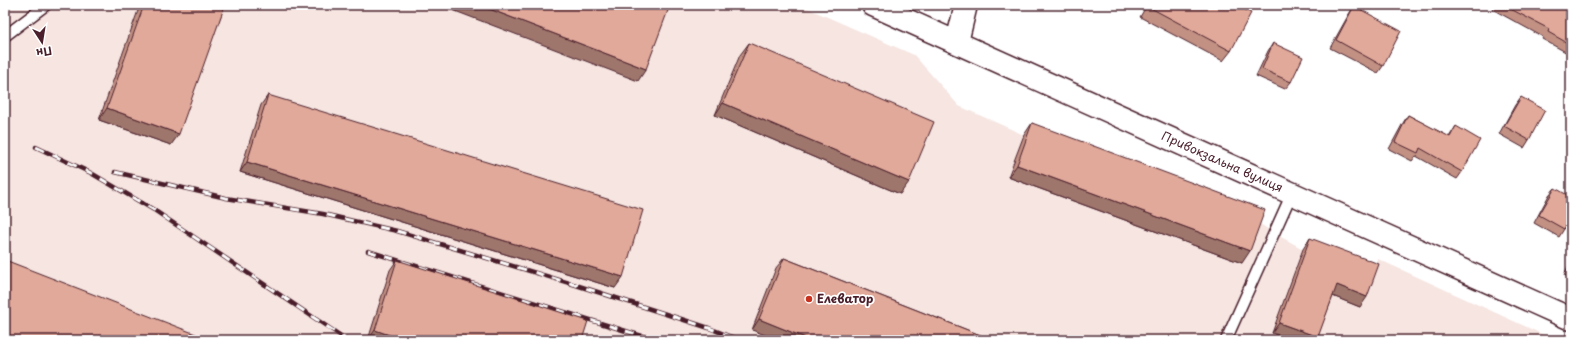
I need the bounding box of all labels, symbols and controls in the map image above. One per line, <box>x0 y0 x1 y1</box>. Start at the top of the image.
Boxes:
north arrow <box>22 22 62 62</box>
text: Пн <box>35 42 54 62</box>
street label: Привокзальна вулиця <box>1159 126 1286 196</box>
place label: Елеватор <box>817 289 873 307</box>
marker: Елеватор <box>804 294 814 304</box>

